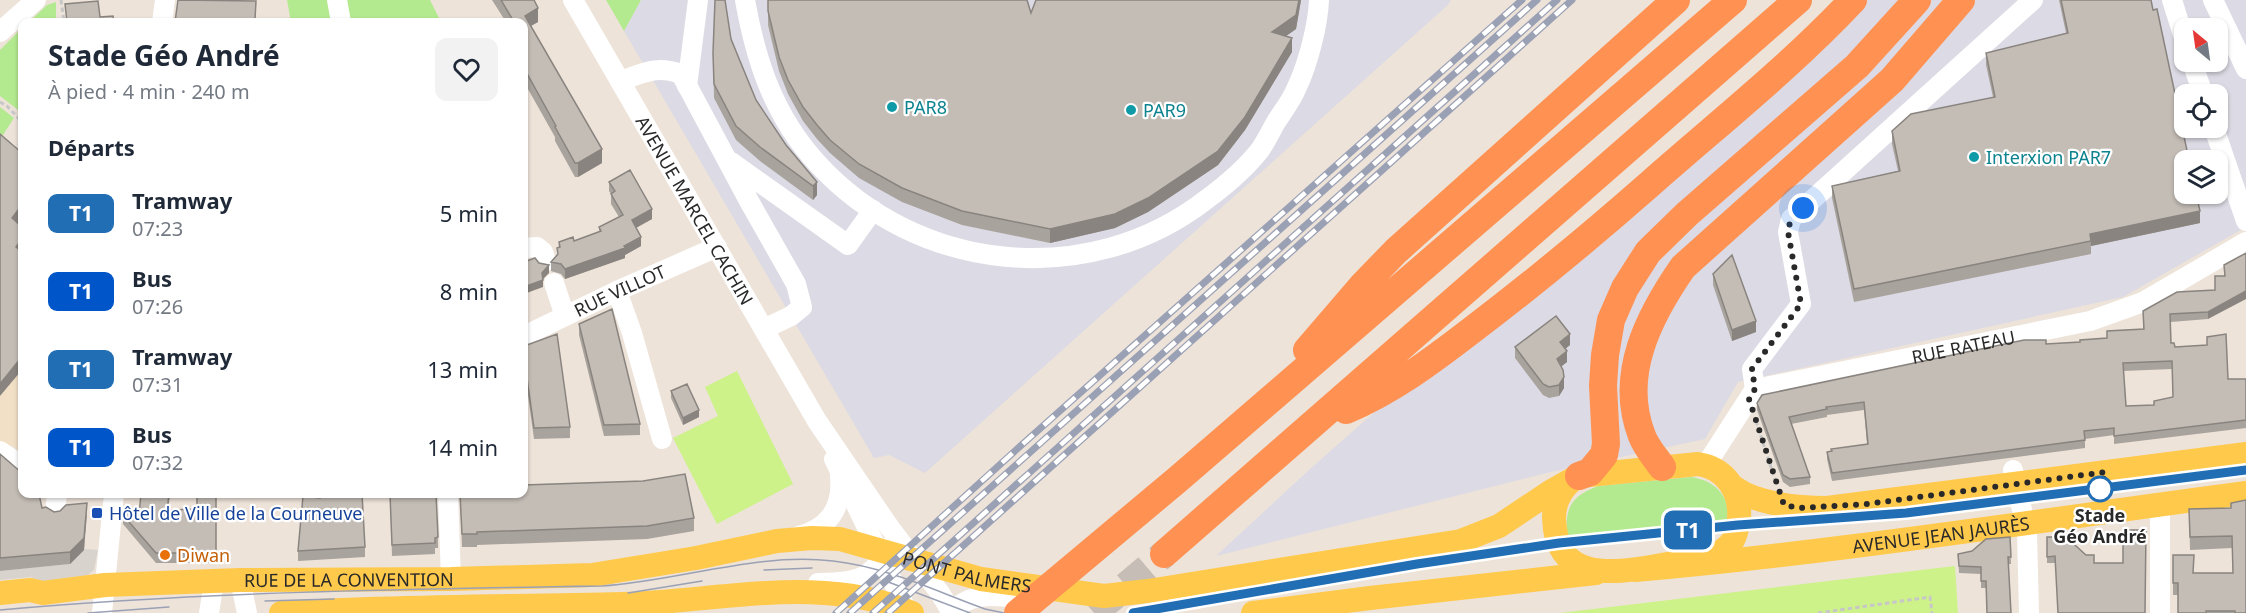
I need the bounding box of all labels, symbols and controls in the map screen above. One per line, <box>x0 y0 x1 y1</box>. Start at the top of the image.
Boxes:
north arrow <box>2174 18 2228 72</box>
map controls <box>2174 18 2228 204</box>
text: Stade Géo André <box>48 36 280 74</box>
button: heart <box>435 38 498 101</box>
text: À pied · 4 min · 240 m <box>48 78 250 105</box>
button: locate <box>2174 84 2228 138</box>
place label: PAR8 <box>904 95 947 119</box>
place label: PAR9 <box>1143 98 1186 122</box>
marker: PAR8 <box>885 100 899 114</box>
marker: PAR9 <box>1124 103 1138 117</box>
street label: AVENUE MARCEL CACHIN <box>631 111 759 309</box>
text: Départs <box>48 132 135 162</box>
place label: Interxion PAR7 <box>1986 145 2111 169</box>
marker: Interxion PAR7 <box>1967 150 1981 164</box>
button: layers <box>2174 150 2228 204</box>
text: Tramway <box>132 185 232 215</box>
your location <box>1788 193 1818 223</box>
text: 5 min <box>440 198 498 228</box>
text: T1 <box>69 199 93 227</box>
text: 07:23 <box>132 215 183 242</box>
street label: RUE VILLOT <box>570 259 669 322</box>
text: Bus <box>132 263 172 293</box>
text: 8 min <box>440 276 498 306</box>
text: T1 <box>69 277 93 305</box>
text: 07:26 <box>132 293 183 320</box>
street label: RUE RATEAU <box>1909 324 2017 369</box>
text: Tramway <box>132 341 232 371</box>
text: 13 min <box>427 354 498 384</box>
text: T1 <box>69 355 93 383</box>
text: 07:31 <box>132 371 183 398</box>
text: Bus <box>132 419 172 449</box>
text: 14 min <box>427 432 498 462</box>
text: T1 <box>69 433 93 461</box>
text: 07:32 <box>132 449 183 476</box>
marker: Stade Géo André <box>2087 476 2113 502</box>
place label: Hôtel de Ville de la Courneuve <box>109 501 363 525</box>
place label: Stade Géo André <box>2053 503 2147 548</box>
marker: Hôtel de Ville de la Courneuve <box>90 506 104 520</box>
line badge: T1 <box>1661 510 1715 550</box>
street label: AVENUE JEAN JAURÈS <box>1851 511 2031 558</box>
text: T1 <box>1676 516 1700 544</box>
place label: Diwan <box>177 543 230 567</box>
street label: PONT PALMERS <box>900 545 1033 598</box>
marker: Diwan <box>158 548 172 562</box>
street label: RUE DE LA CONVENTION <box>244 567 454 592</box>

